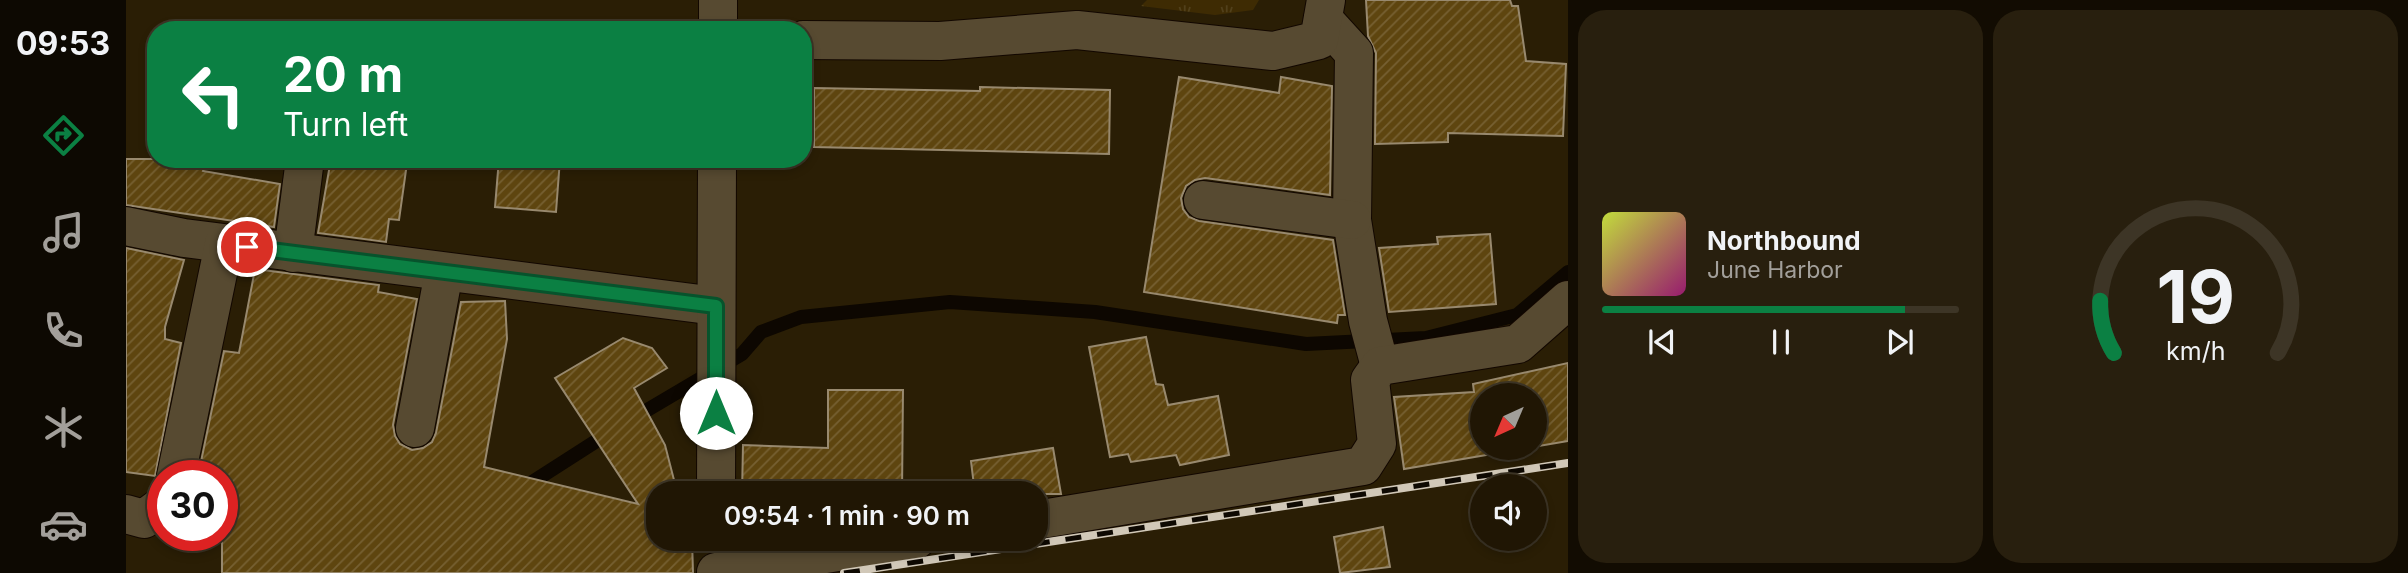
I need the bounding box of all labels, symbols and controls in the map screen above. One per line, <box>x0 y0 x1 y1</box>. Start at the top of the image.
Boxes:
text: 09:53 <box>16 24 110 63</box>
text: 20 m <box>283 45 403 104</box>
icon: left <box>168 49 259 140</box>
text: Turn left <box>283 105 408 144</box>
icon: directions <box>39 111 88 160</box>
icon: music <box>39 208 88 257</box>
pin <box>217 217 277 277</box>
text: Northbound <box>1707 225 1861 256</box>
icon: arrive <box>228 228 266 266</box>
text: 19 <box>2156 252 2235 341</box>
text: June Harbor <box>1707 256 1843 284</box>
icon: phone <box>39 306 88 355</box>
icon: previous <box>1643 323 1681 361</box>
icon: pause <box>1762 323 1800 361</box>
icon: next <box>1881 323 1919 361</box>
text: km/h <box>2166 335 2225 365</box>
position arrow <box>679 376 753 450</box>
north arrow <box>1470 383 1547 460</box>
map controls <box>1470 383 1547 551</box>
icon: climate <box>39 403 88 452</box>
speed limit sign: 30 <box>147 460 238 551</box>
button: sound <box>1470 474 1547 551</box>
icon: car <box>39 500 88 549</box>
text: 09:54 · 1 min · 90 m <box>724 500 970 531</box>

